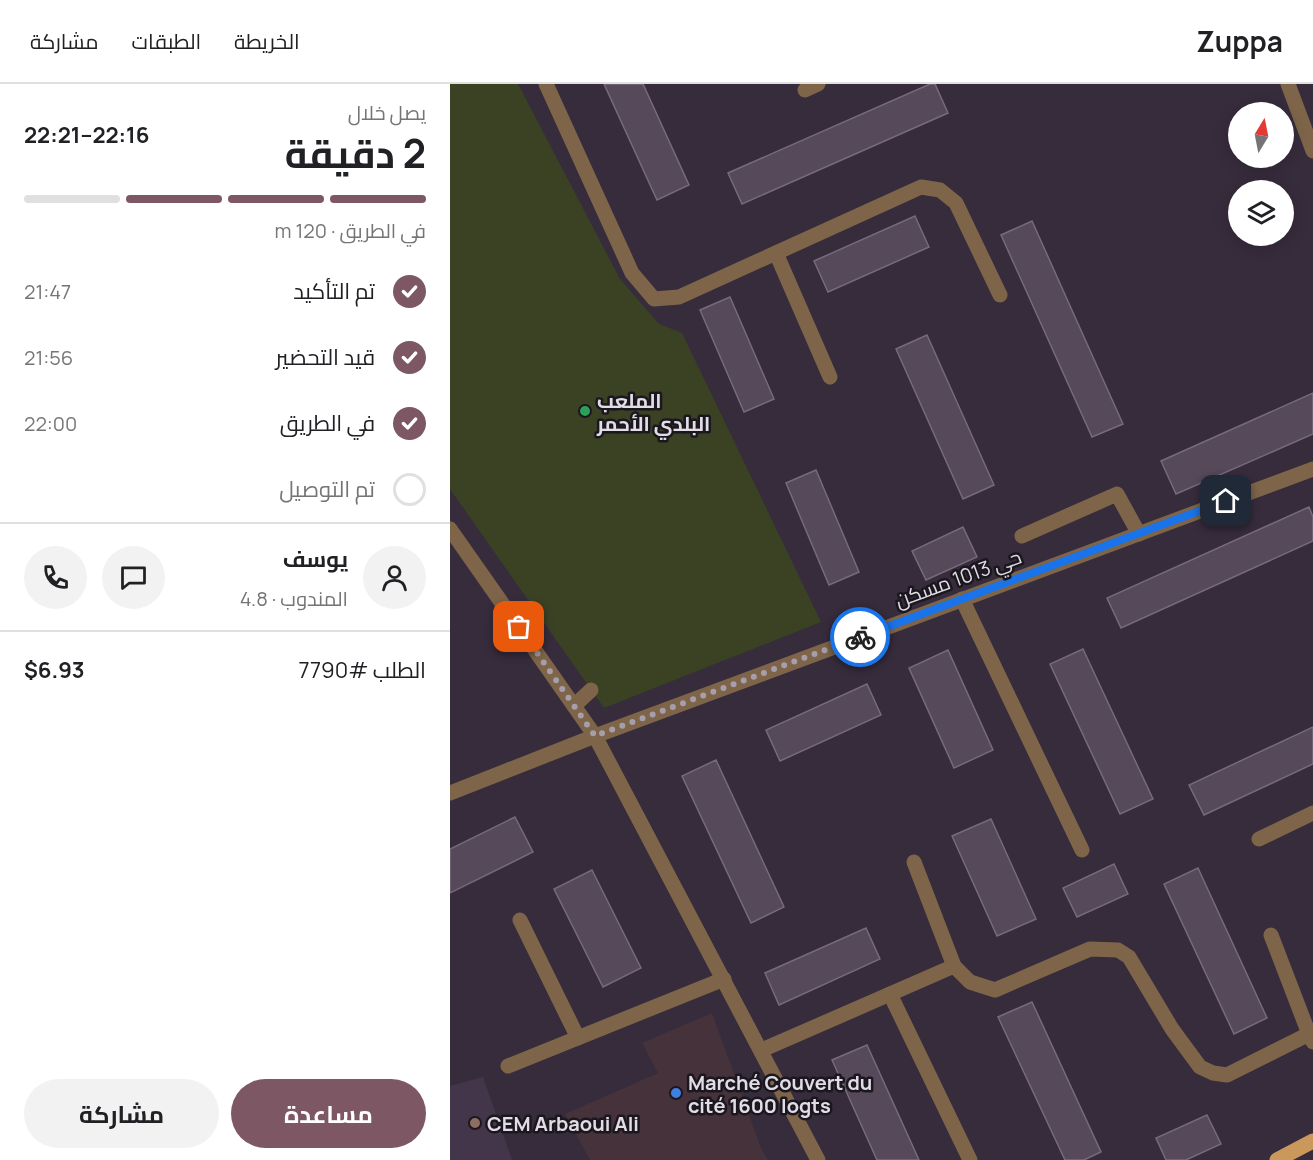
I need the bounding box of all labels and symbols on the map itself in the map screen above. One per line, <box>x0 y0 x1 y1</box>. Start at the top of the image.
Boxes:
north arrow <box>1228 102 1294 168</box>
place label: الملعب البلدي الأحمر <box>596 387 710 440</box>
marker: الملعب البلدي الأحمر <box>578 404 592 418</box>
pin <box>1200 475 1251 526</box>
street label: حي 1013 مسكن <box>891 543 1026 616</box>
pin <box>493 601 544 652</box>
courier <box>830 607 890 667</box>
place label: Marché Couvert du cité 1600 logts <box>688 1069 872 1119</box>
marker: Marché Couvert du cité 1600 logts <box>669 1086 683 1100</box>
place label: CEM Arbaoui Ali <box>487 1110 639 1137</box>
marker: CEM Arbaoui Ali <box>468 1116 482 1130</box>

